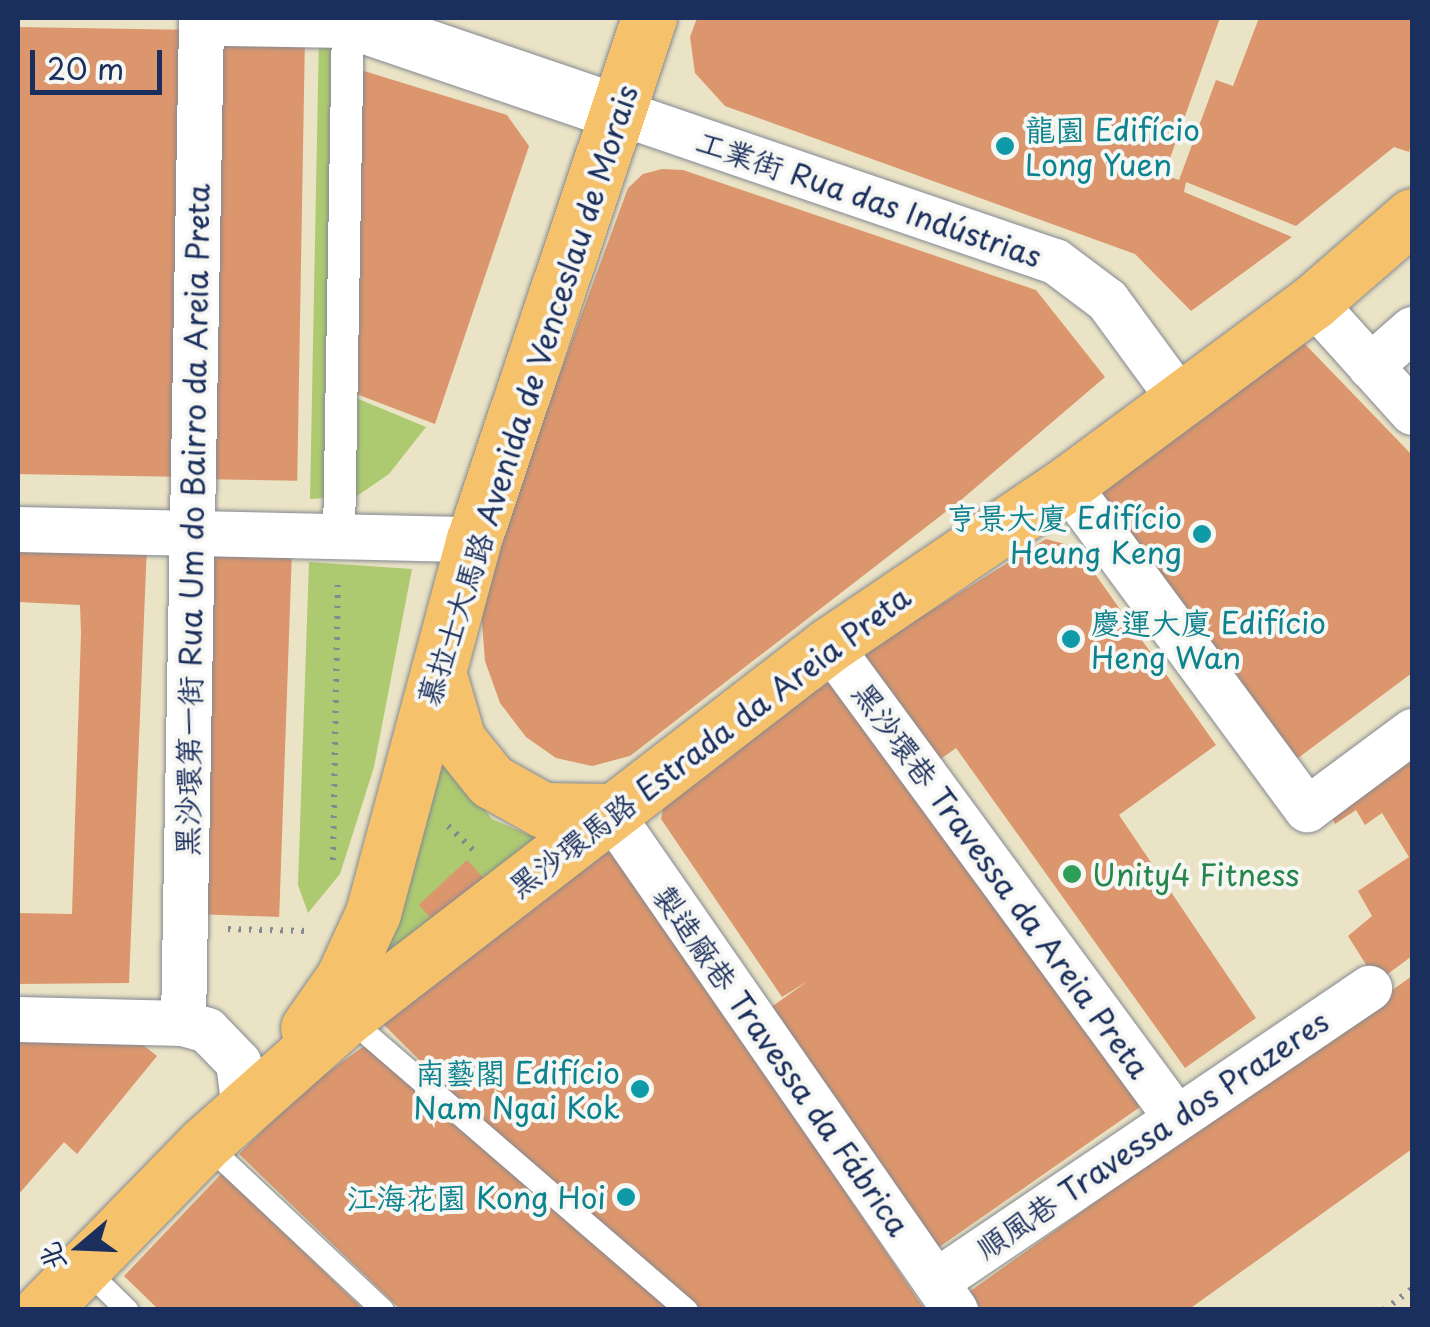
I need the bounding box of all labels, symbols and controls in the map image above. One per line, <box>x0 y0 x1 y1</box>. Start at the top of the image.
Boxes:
scale bar <box>35 30 168 92</box>
text: 20 m <box>47 45 124 90</box>
street label: 慕拉士大馬路 Avenida de Venceslau de Morais <box>410 81 644 709</box>
place label: 龍園 Edifício Long Yuen <box>1025 111 1200 182</box>
street label: 工業街 Rua das Indústrias <box>690 121 1048 275</box>
marker: 龍園 Edifício Long Yuen <box>994 135 1016 157</box>
street label: 黑沙環第一街 Rua Um do Bairro da Areia Preta <box>168 183 216 857</box>
place label: 亨景大廈 Edifício Heung Keng <box>947 499 1182 570</box>
marker: 亨景大廈 Edifício Heung Keng <box>1191 523 1213 545</box>
street label: 黑沙環馬路 Estrada da Areia Preta <box>501 578 917 904</box>
place label: 慶運大廈 Edifício Heng Wan <box>1091 604 1326 674</box>
marker: 慶運大廈 Edifício Heng Wan <box>1060 628 1082 650</box>
street label: 黑沙環巷 Travessa da Areia Preta <box>847 676 1157 1084</box>
place label: Unity4 Fitness <box>1092 856 1299 892</box>
marker: Unity4 Fitness <box>1061 863 1083 885</box>
street label: 製造廠巷 Travessa da Fábrica <box>647 878 917 1242</box>
street label: 順風巷 Travessa dos Prazeres <box>968 1002 1336 1266</box>
place label: 南藝閣 Edifício Nam Ngai Kok <box>409 1054 620 1124</box>
marker: 南藝閣 Edifício Nam Ngai Kok <box>629 1078 651 1100</box>
place label: 江海花園 Kong Hoi <box>347 1179 606 1215</box>
marker: 江海花園 Kong Hoi <box>615 1186 637 1208</box>
north arrow <box>30 1197 130 1297</box>
text: 北 <box>26 1237 76 1277</box>

